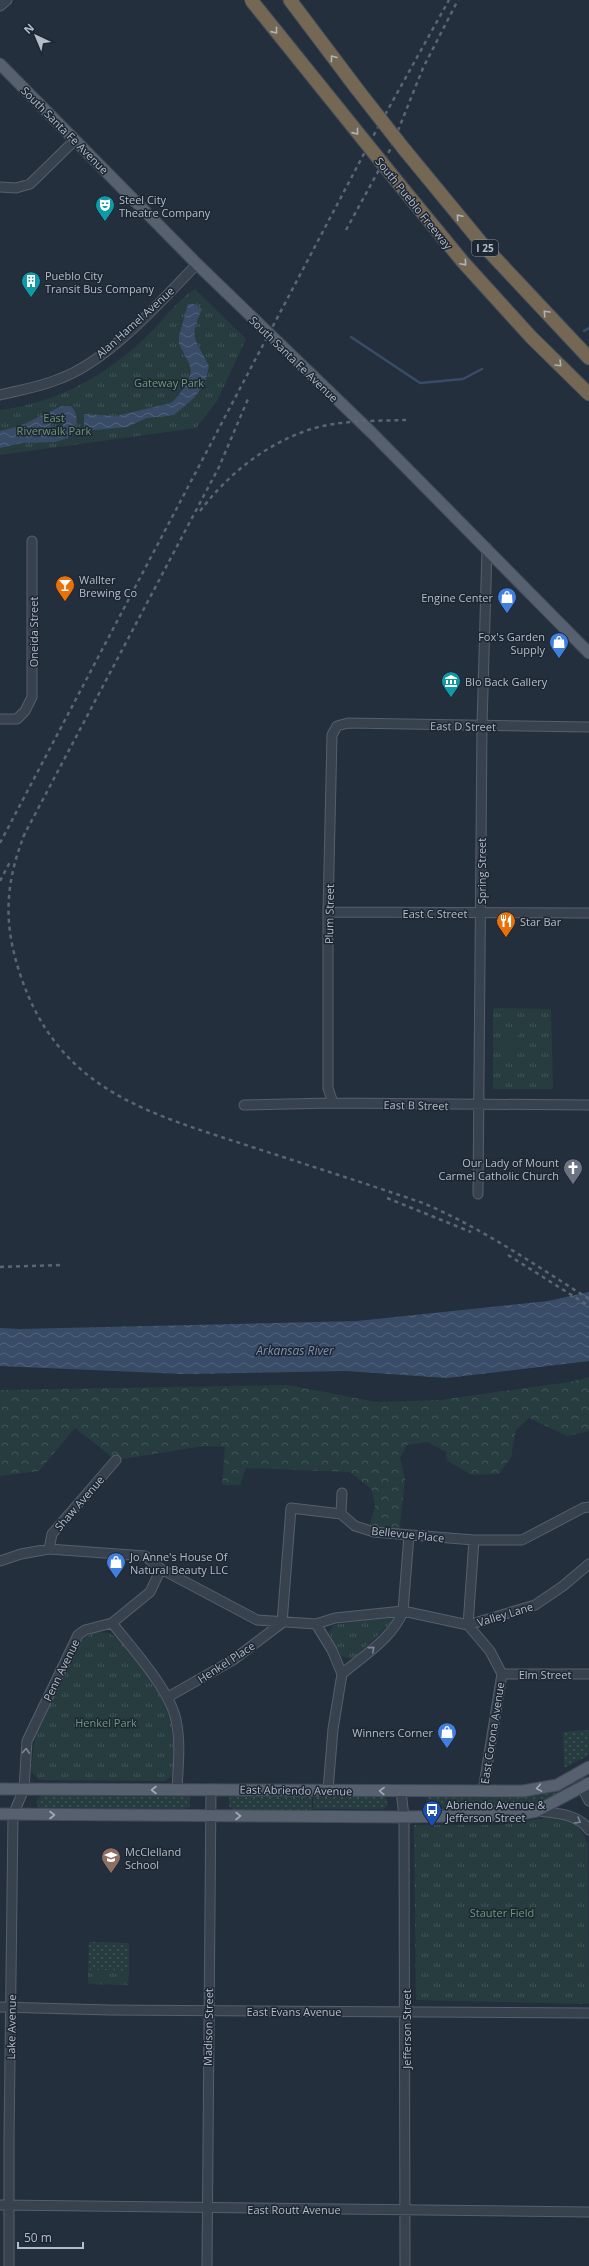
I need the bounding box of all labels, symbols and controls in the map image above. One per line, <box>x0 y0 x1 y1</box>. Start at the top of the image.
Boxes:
north arrow <box>16 16 56 56</box>
text: N <box>20 20 37 37</box>
one-way arrow <box>271 26 278 33</box>
one-way arrow <box>330 55 338 62</box>
street label: South Santa Fe Avenue <box>18 83 112 177</box>
one-way arrow <box>352 128 359 135</box>
street label: South Pueblo Freeway <box>372 154 456 252</box>
place label: Steel City Theatre Company <box>119 192 211 220</box>
theatre icon: Steel City Theatre Company <box>94 194 116 222</box>
one-way arrow <box>456 214 463 221</box>
road number: I 25 <box>472 240 498 256</box>
one-way arrow <box>459 259 466 266</box>
place label: Pueblo City Transit Bus Company <box>45 268 154 296</box>
building icon: Pueblo City Transit Bus Company <box>20 270 42 298</box>
street label: Alan Hamel Avenue <box>93 283 177 361</box>
one-way arrow <box>543 310 551 318</box>
street label: South Santa Fe Avenue <box>246 313 342 405</box>
one-way arrow <box>554 359 562 367</box>
park label: Gateway Park <box>134 375 204 390</box>
park label: East Riverwalk Park <box>17 410 92 438</box>
place label: Wallter Brewing Co <box>79 572 138 600</box>
bar icon: Wallter Brewing Co <box>54 574 76 602</box>
shop icon: Engine Center <box>496 586 518 614</box>
place label: Engine Center <box>421 590 493 605</box>
street label: Oneida Street <box>26 597 41 667</box>
place label: Fox's Garden Supply <box>478 629 545 657</box>
shop icon: Fox's Garden Supply <box>548 631 570 659</box>
museum icon: Blo Back Gallery <box>440 670 462 698</box>
place label: Blo Back Gallery <box>465 674 548 689</box>
street label: East D Street <box>430 718 496 734</box>
street label: Spring Street <box>474 838 489 904</box>
street label: Plum Street <box>321 884 337 944</box>
street label: East C Street <box>403 906 467 921</box>
restaurant icon: Star Bar <box>495 910 517 938</box>
place label: Star Bar <box>520 914 562 929</box>
street label: East B Street <box>383 1097 449 1113</box>
place label: Our Lady of Mount Carmel Catholic Church <box>439 1155 559 1183</box>
church icon: Our Lady of Mount Carmel Catholic Church <box>562 1157 584 1185</box>
water label: Arkansas River <box>255 1342 335 1359</box>
street label: Shaw Avenue <box>51 1472 107 1534</box>
street label: Bellevue Place <box>371 1523 445 1545</box>
place label: Jo Anne's House Of Natural Beauty LLC <box>129 1549 229 1577</box>
shop icon: Jo Anne's House Of Natural Beauty LLC <box>105 1551 127 1579</box>
street label: Valley Lane <box>475 1598 535 1630</box>
street label: Penn Avenue <box>39 1636 83 1704</box>
street label: Henkel Place <box>194 1638 258 1686</box>
one-way arrow <box>367 1646 375 1653</box>
street label: Elm Street <box>519 1667 571 1682</box>
street label: East Corona Avenue <box>477 1681 507 1785</box>
park label: Henkel Park <box>75 1715 137 1730</box>
shop icon: Winners Corner <box>436 1721 458 1749</box>
place label: Winners Corner <box>352 1725 433 1740</box>
one-way arrow <box>22 1747 30 1753</box>
street label: East Abriendo Avenue <box>240 1782 352 1798</box>
one-way arrow <box>536 1783 542 1792</box>
one-way arrow <box>151 1786 157 1794</box>
one-way arrow <box>379 1787 385 1795</box>
place label: Abriendo Avenue & Jefferson Street <box>445 1797 545 1825</box>
bus stop icon: Abriendo Avenue & Jefferson Street <box>421 1799 443 1827</box>
one-way arrow <box>49 1811 55 1819</box>
one-way arrow <box>235 1812 241 1820</box>
one-way arrow <box>574 1816 581 1824</box>
place label: McClelland School <box>125 1844 181 1872</box>
school or university icon: McClelland School <box>100 1846 122 1874</box>
park label: Stauter Field <box>470 1905 534 1920</box>
street label: Madison Street <box>200 1988 216 2066</box>
street label: Jefferson Street <box>399 1989 414 2070</box>
street label: Lake Avenue <box>3 1994 19 2060</box>
street label: East Evans Avenue <box>246 2004 342 2019</box>
street label: East Routt Avenue <box>247 2202 341 2217</box>
scale bar <box>18 2224 83 2250</box>
text: 50 m <box>24 2229 52 2246</box>

